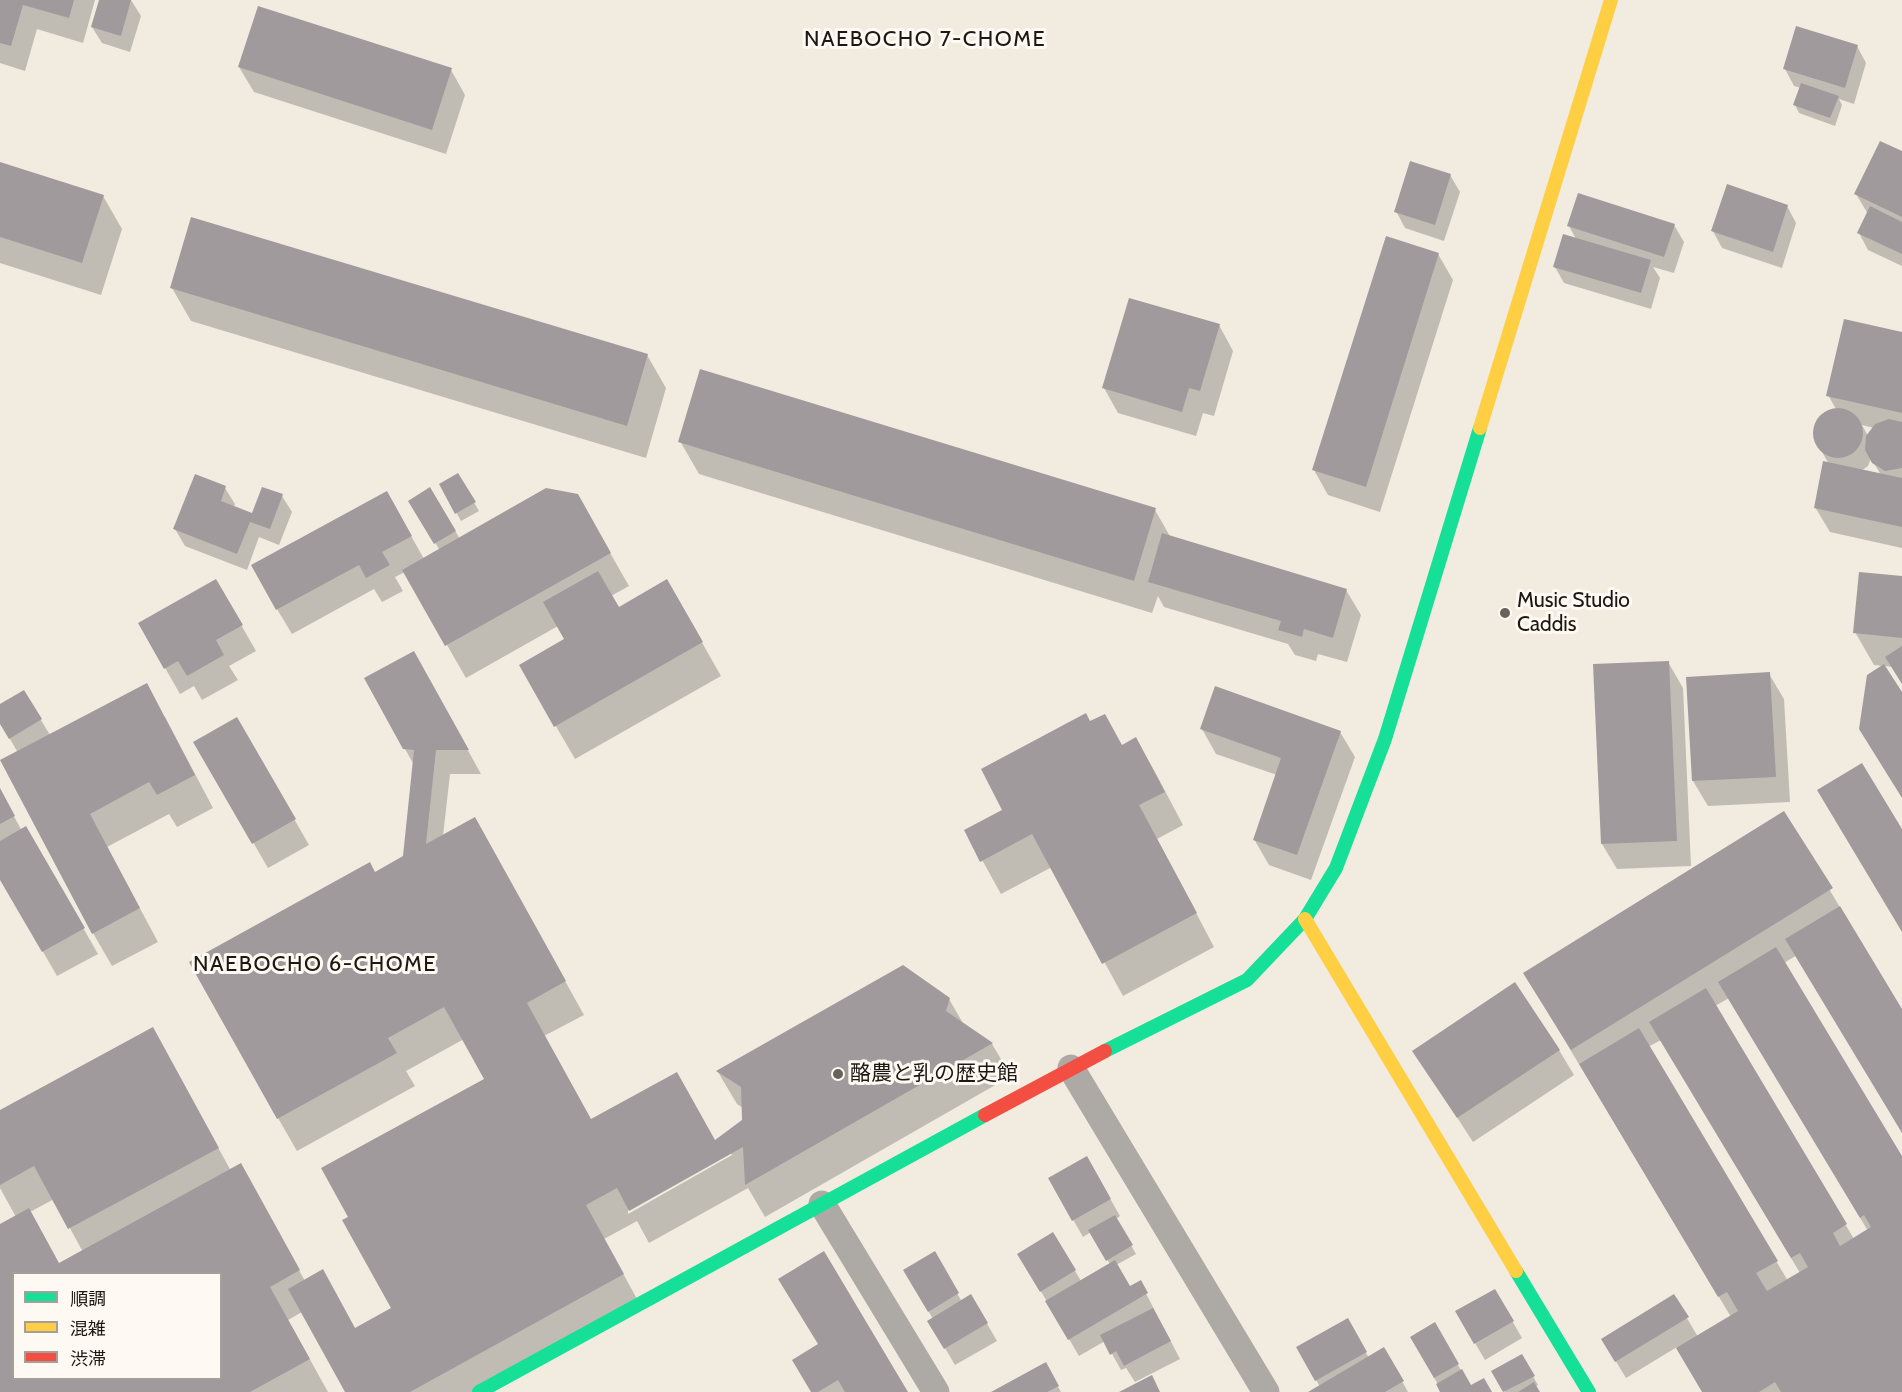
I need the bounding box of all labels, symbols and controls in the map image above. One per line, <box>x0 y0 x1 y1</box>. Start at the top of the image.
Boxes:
district label: NAEBOCHO 7-CHOME <box>804 27 1046 53</box>
place label: Music Studio Caddis <box>1517 588 1630 638</box>
marker: Music Studio Caddis <box>1498 606 1512 620</box>
district label: NAEBOCHO 6-CHOME <box>193 952 437 978</box>
place label: 酪農と乳の歴史館 <box>850 1061 1018 1087</box>
marker: 酪農と乳の歴史館 <box>831 1067 845 1081</box>
legend <box>12 1272 222 1380</box>
text: 順調 <box>70 1288 106 1310</box>
text: 混雑 <box>70 1318 106 1340</box>
text: 渋滞 <box>70 1348 106 1370</box>

